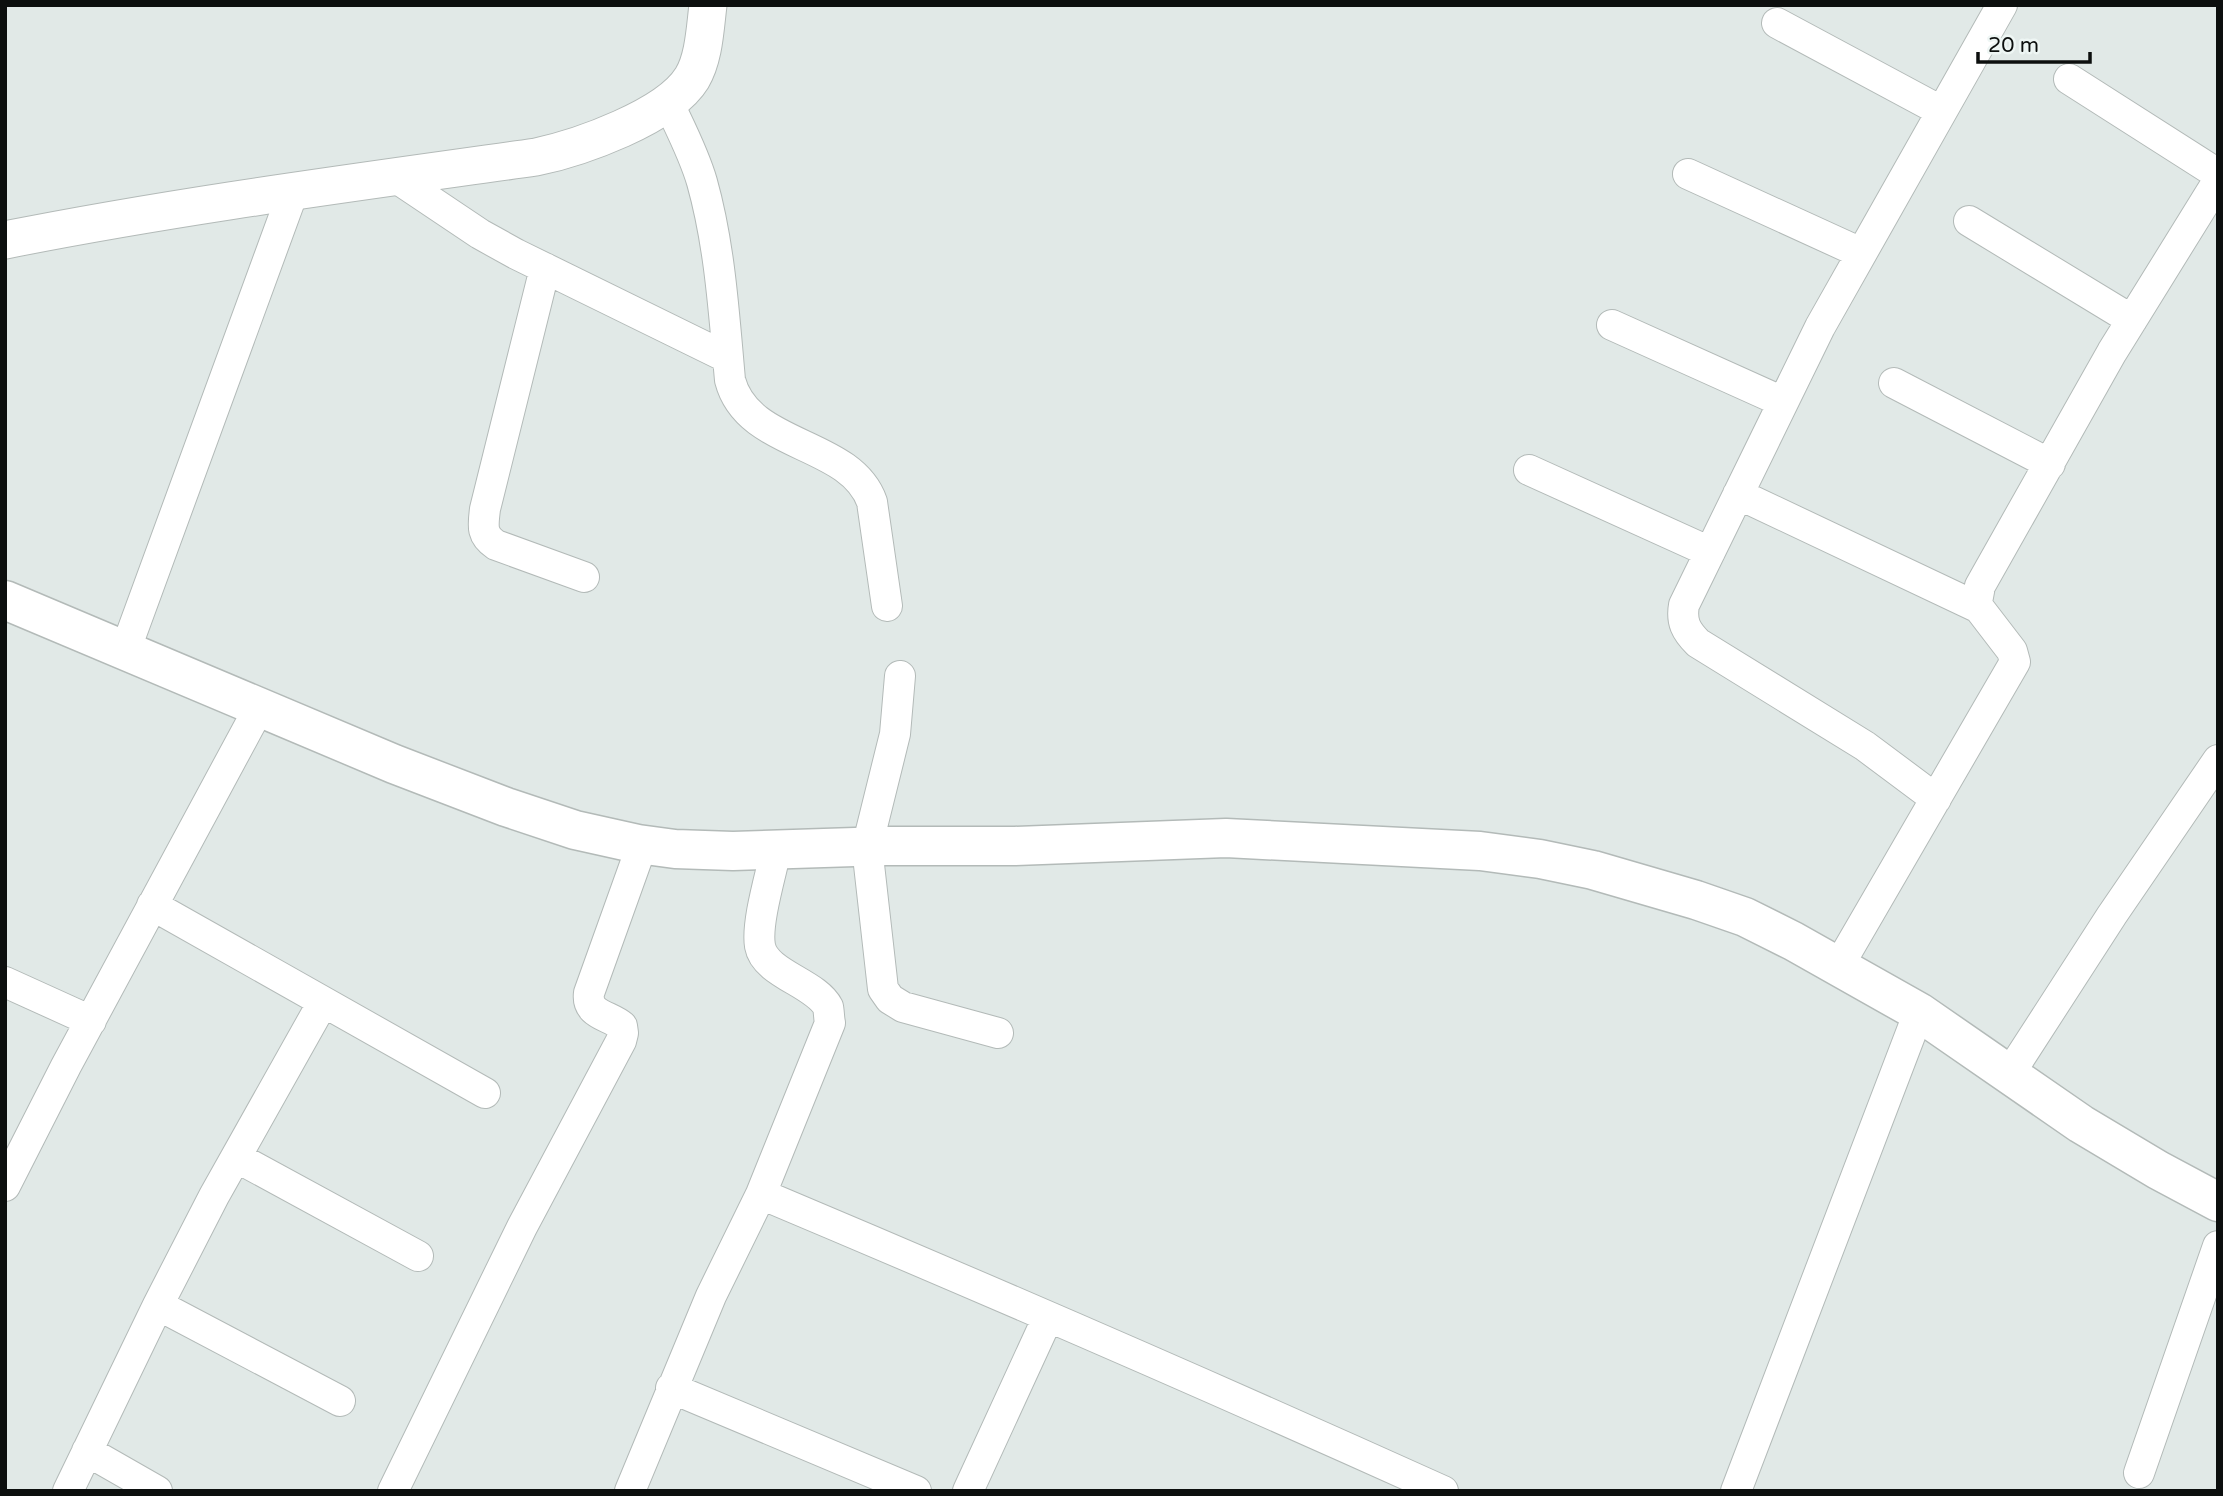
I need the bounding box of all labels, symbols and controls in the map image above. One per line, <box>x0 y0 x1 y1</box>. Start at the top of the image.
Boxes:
scale bar <box>1978 21 2090 65</box>
text: 20 m <box>1988 33 2039 58</box>

